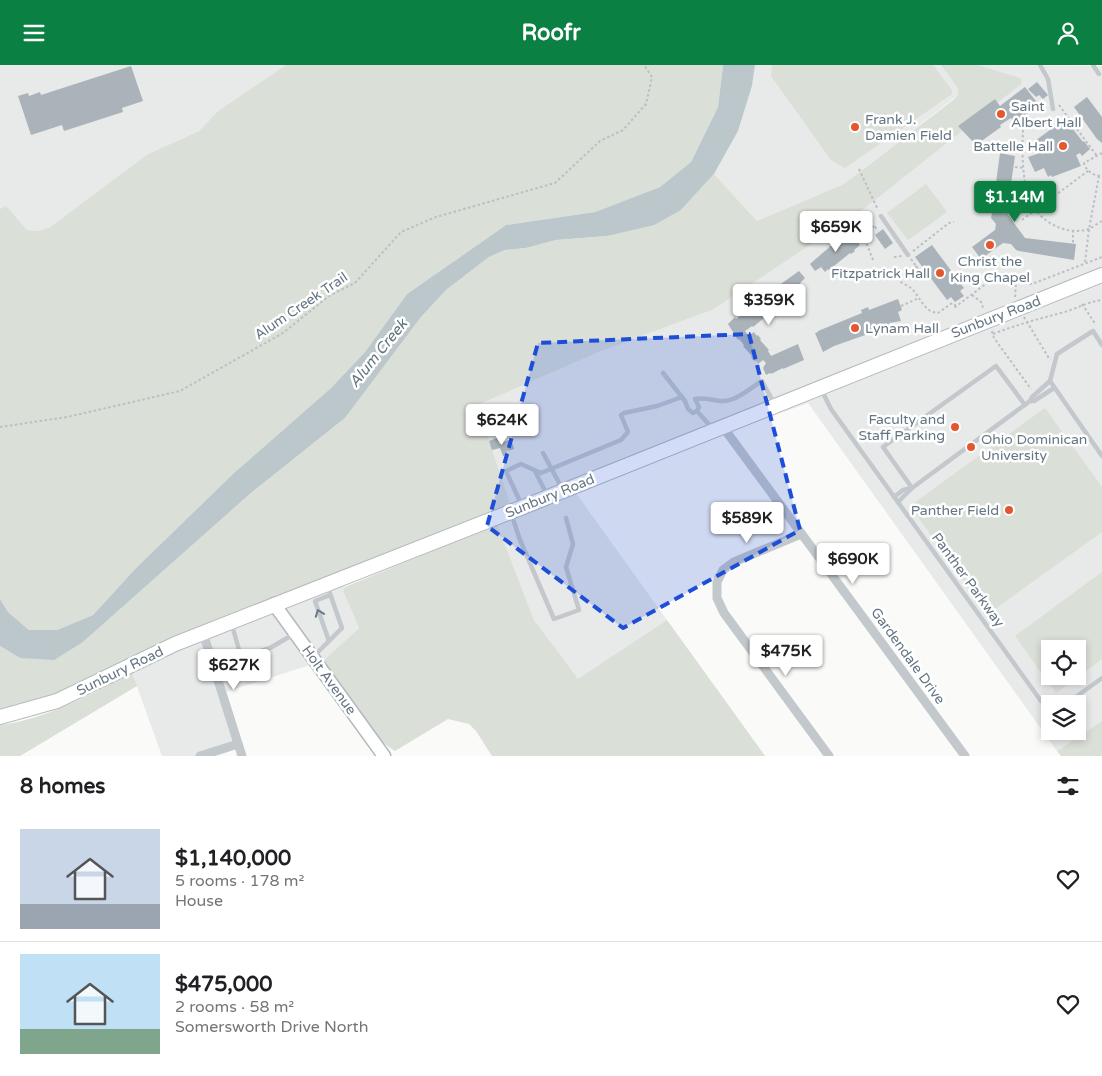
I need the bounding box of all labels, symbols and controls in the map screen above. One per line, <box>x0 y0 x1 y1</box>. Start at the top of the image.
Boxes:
icon: menu <box>20 19 48 47</box>
icon: person <box>1054 19 1082 47</box>
text: Roofr <box>521 20 581 46</box>
place label: Saint Albert Hall <box>1011 98 1081 131</box>
marker: Saint Albert Hall <box>995 108 1007 120</box>
place label: Frank J. Damien Field <box>865 111 952 144</box>
marker: Frank J. Damien Field <box>849 121 861 133</box>
place label: Battelle Hall <box>973 138 1053 155</box>
marker: Battelle Hall <box>1057 140 1069 152</box>
pin: $1.14M <box>974 181 1056 223</box>
text: $1.14M <box>985 187 1045 207</box>
pin: $659K <box>801 211 871 253</box>
text: $659K <box>811 217 861 237</box>
marker: Christ the King Chapel <box>984 239 996 251</box>
place label: Christ the King Chapel <box>950 253 1030 286</box>
place label: Fitzpatrick Hall <box>831 265 930 282</box>
marker: Fitzpatrick Hall <box>934 267 946 279</box>
street label: Alum Creek Trail <box>251 269 351 343</box>
pin: $359K <box>734 283 804 326</box>
text: $359K <box>744 290 794 310</box>
street label: Sunbury Road <box>949 292 1043 342</box>
water label: Alum Creek <box>345 314 412 391</box>
place label: Lynam Hall <box>865 320 939 337</box>
marker: Lynam Hall <box>849 322 861 334</box>
pin: $624K <box>467 403 537 446</box>
text: $624K <box>477 410 527 430</box>
place label: Faculty and Staff Parking <box>858 411 945 444</box>
marker: Faculty and Staff Parking <box>949 421 961 433</box>
place label: Ohio Dominican University <box>981 431 1087 464</box>
marker: Ohio Dominican University <box>965 441 977 453</box>
street label: Sunbury Road <box>503 470 597 522</box>
pin: $589K <box>712 501 782 544</box>
place label: Panther Field <box>911 502 999 519</box>
marker: Panther Field <box>1003 504 1015 516</box>
text: $589K <box>722 508 772 528</box>
street label: Panther Parkway <box>928 530 1008 631</box>
pin: $690K <box>818 543 888 585</box>
text: $690K <box>828 549 878 569</box>
street label: Gardendale Drive <box>867 604 949 708</box>
one-way arrow <box>315 609 325 618</box>
pin: $475K <box>751 635 821 677</box>
map controls <box>1041 640 1086 740</box>
button: locate <box>1041 640 1086 685</box>
text: $475K <box>761 641 811 661</box>
street label: Holt Avenue <box>298 642 360 718</box>
street label: Sunbury Road <box>74 643 166 699</box>
pin: $627K <box>199 649 269 691</box>
text: $627K <box>209 655 259 675</box>
button: layers <box>1041 695 1086 740</box>
icon: filters <box>1054 772 1082 800</box>
text: 8 homes <box>20 774 105 799</box>
text: $1,140,000 <box>175 846 291 871</box>
icon: home <box>60 849 120 909</box>
icon: heart <box>1054 865 1082 893</box>
text: 5 rooms · 178 m² <box>175 871 304 891</box>
text: House <box>175 891 223 911</box>
text: $475,000 <box>175 972 272 997</box>
icon: home <box>60 974 120 1034</box>
icon: heart <box>1054 990 1082 1018</box>
text: 2 rooms · 58 m² <box>175 997 294 1017</box>
text: Somersworth Drive North <box>175 1017 368 1037</box>

